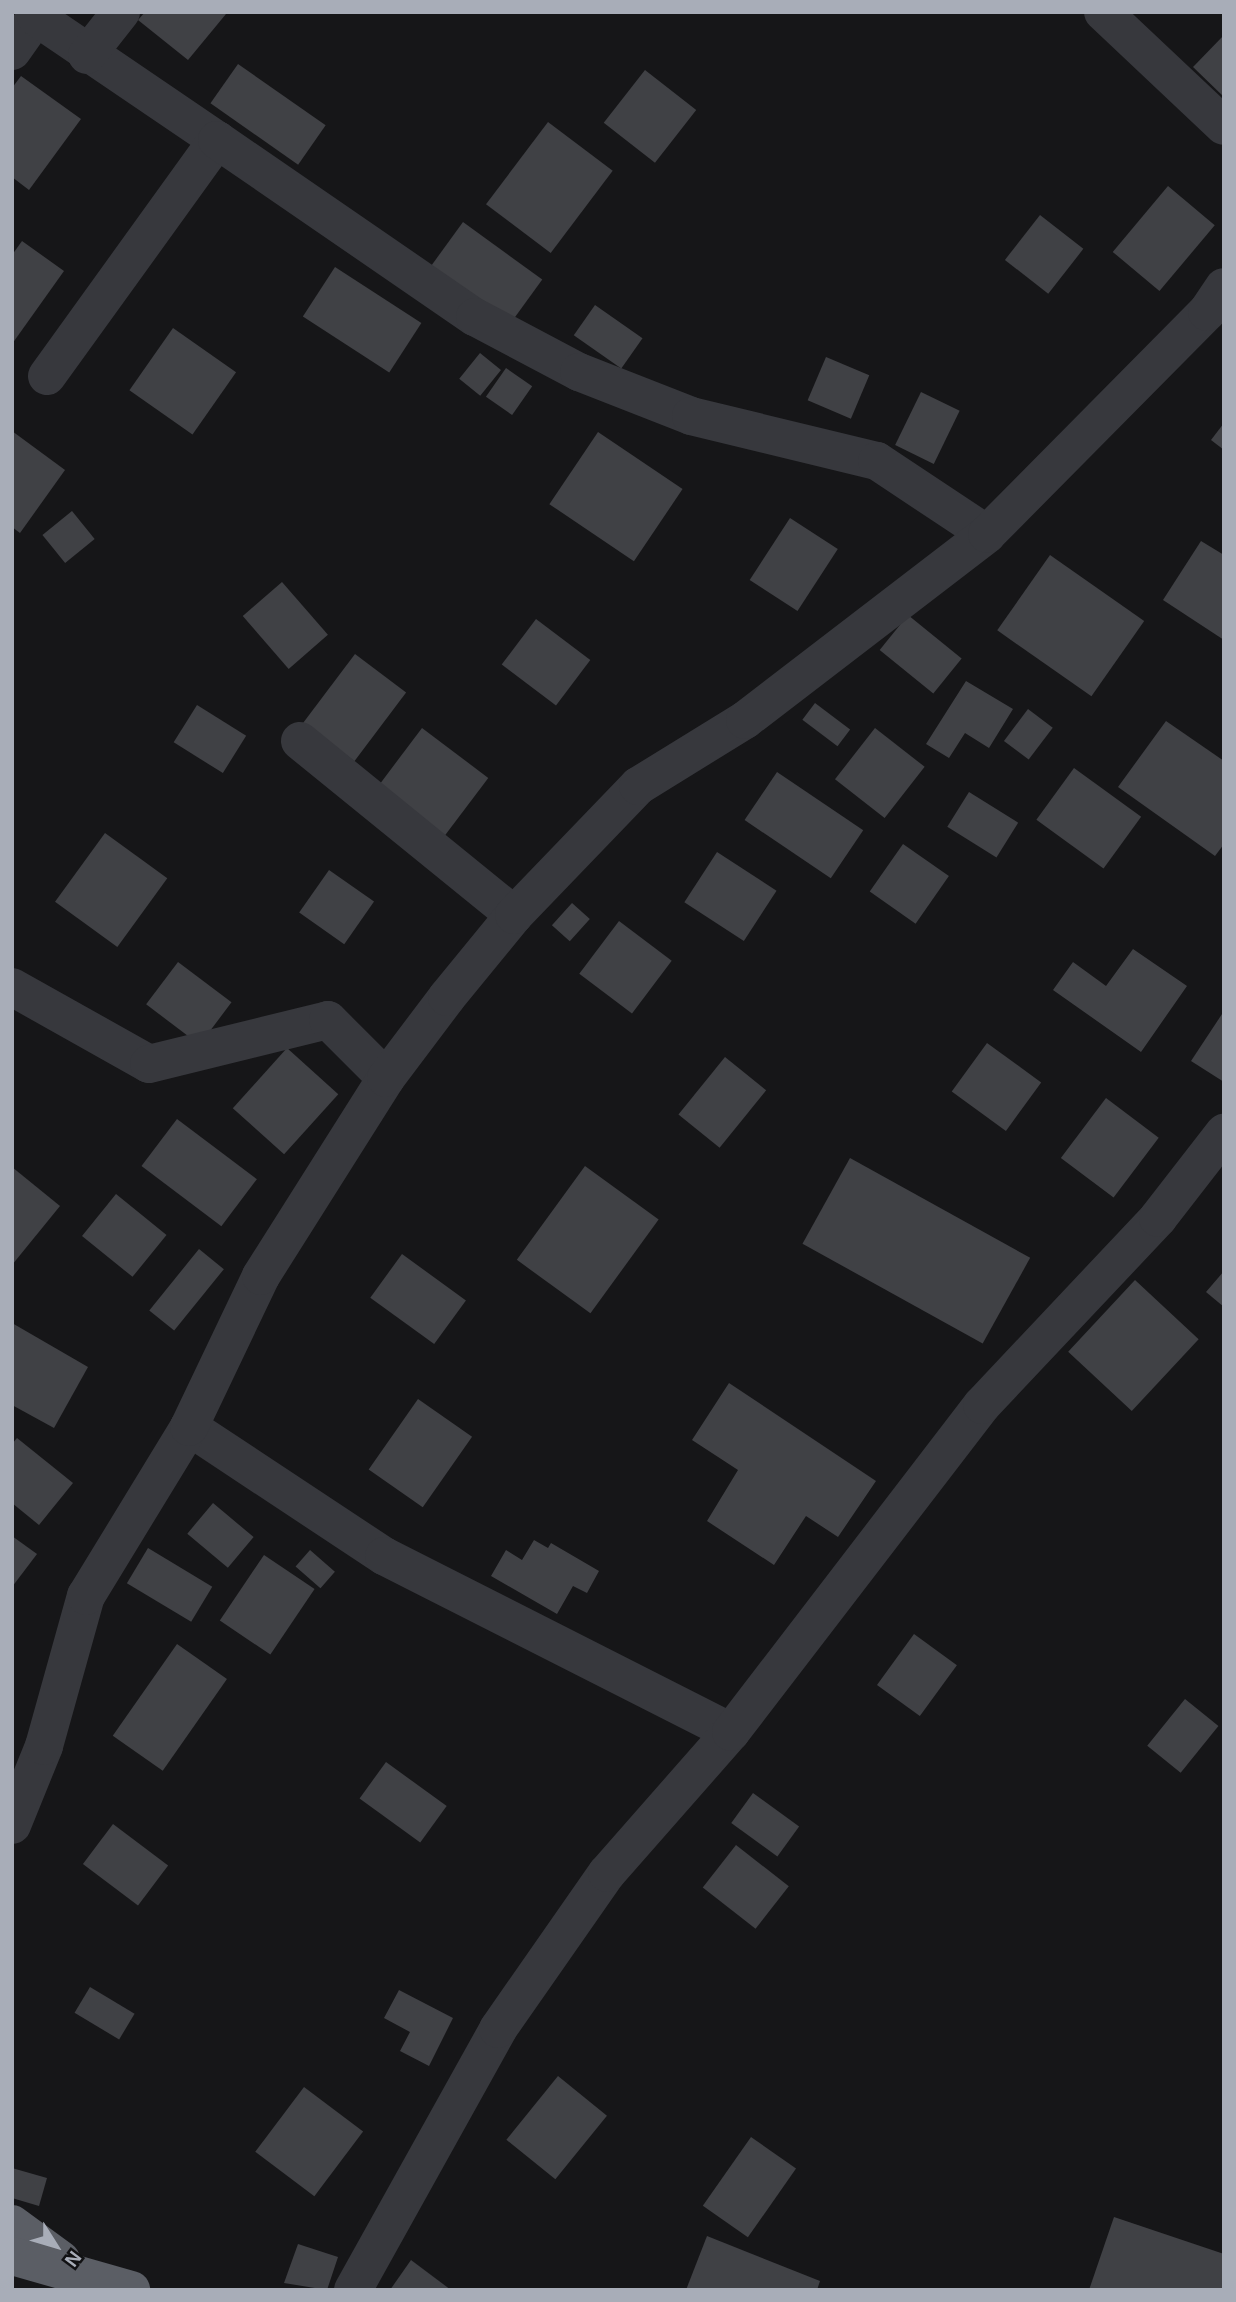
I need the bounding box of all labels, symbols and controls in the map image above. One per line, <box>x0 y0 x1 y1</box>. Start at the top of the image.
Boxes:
north arrow <box>21 2211 91 2281</box>
text: N <box>61 2247 86 2271</box>

